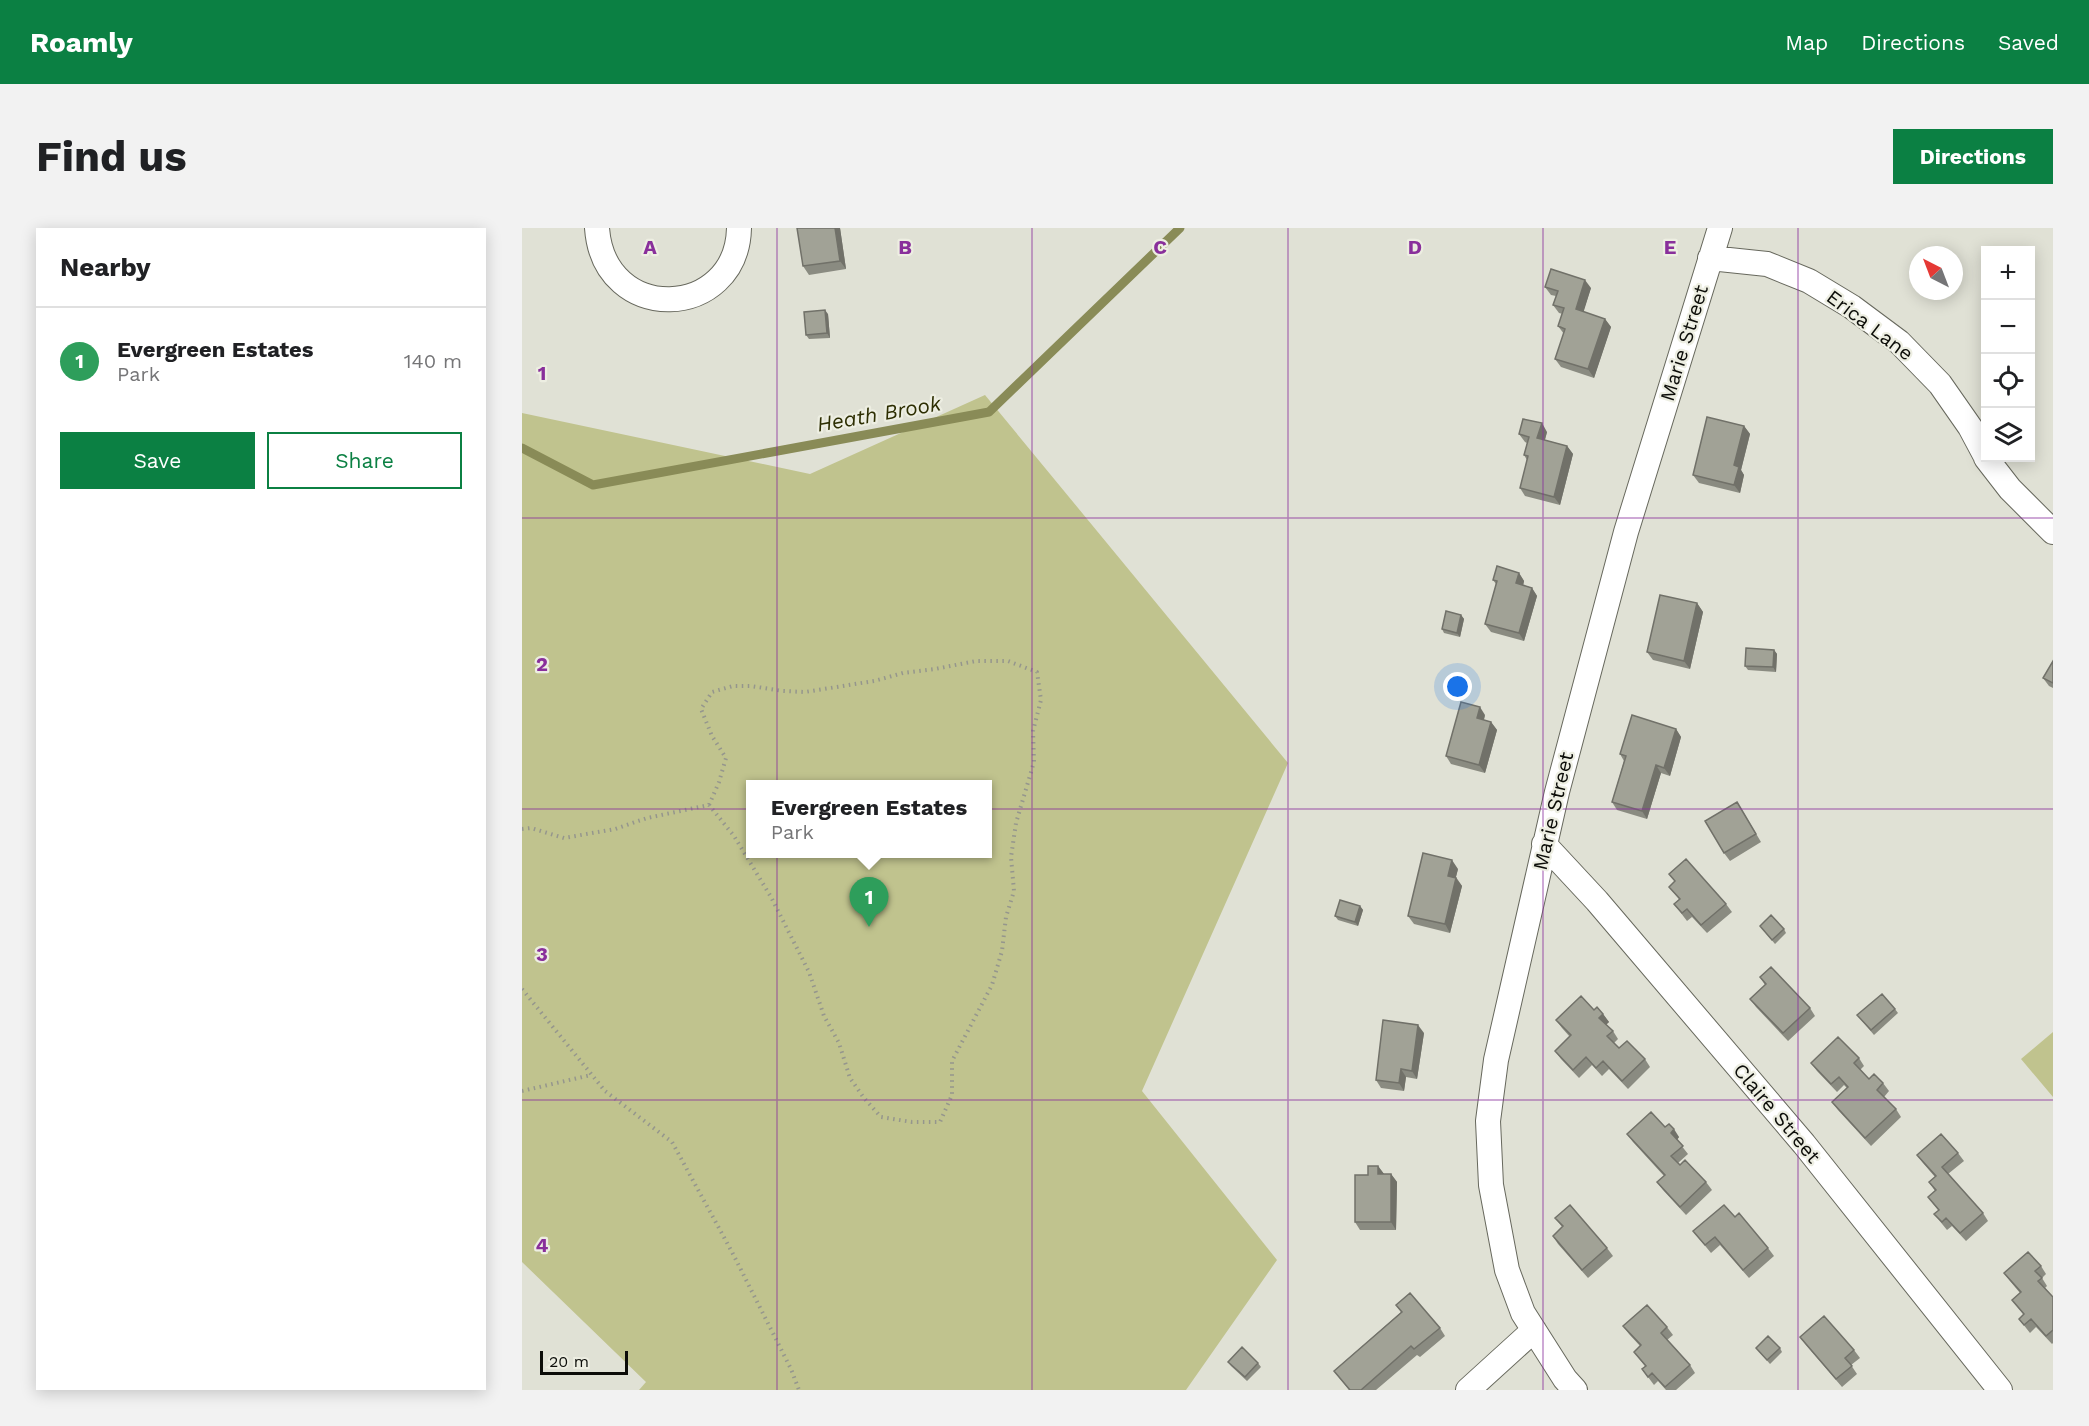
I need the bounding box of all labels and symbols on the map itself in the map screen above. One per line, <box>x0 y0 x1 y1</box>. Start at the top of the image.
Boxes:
text: A <box>643 235 657 259</box>
text: B <box>898 235 912 259</box>
text: C <box>1153 235 1167 259</box>
text: D <box>1408 235 1422 259</box>
text: E <box>1664 235 1676 259</box>
north arrow <box>1909 246 1963 300</box>
street label: Marie Street <box>1655 281 1713 404</box>
street label: Erica Lane <box>1822 285 1918 365</box>
text: 1 <box>538 361 546 385</box>
water label: Heath Brook <box>815 390 943 437</box>
text: 2 <box>536 652 548 676</box>
your location <box>1443 672 1472 701</box>
street label: Marie Street <box>1528 749 1578 872</box>
pin: 1 <box>850 878 888 927</box>
text: 3 <box>536 942 548 966</box>
street label: Claire Street <box>1728 1058 1826 1168</box>
text: 4 <box>536 1233 549 1257</box>
scale bar <box>540 1348 628 1376</box>

